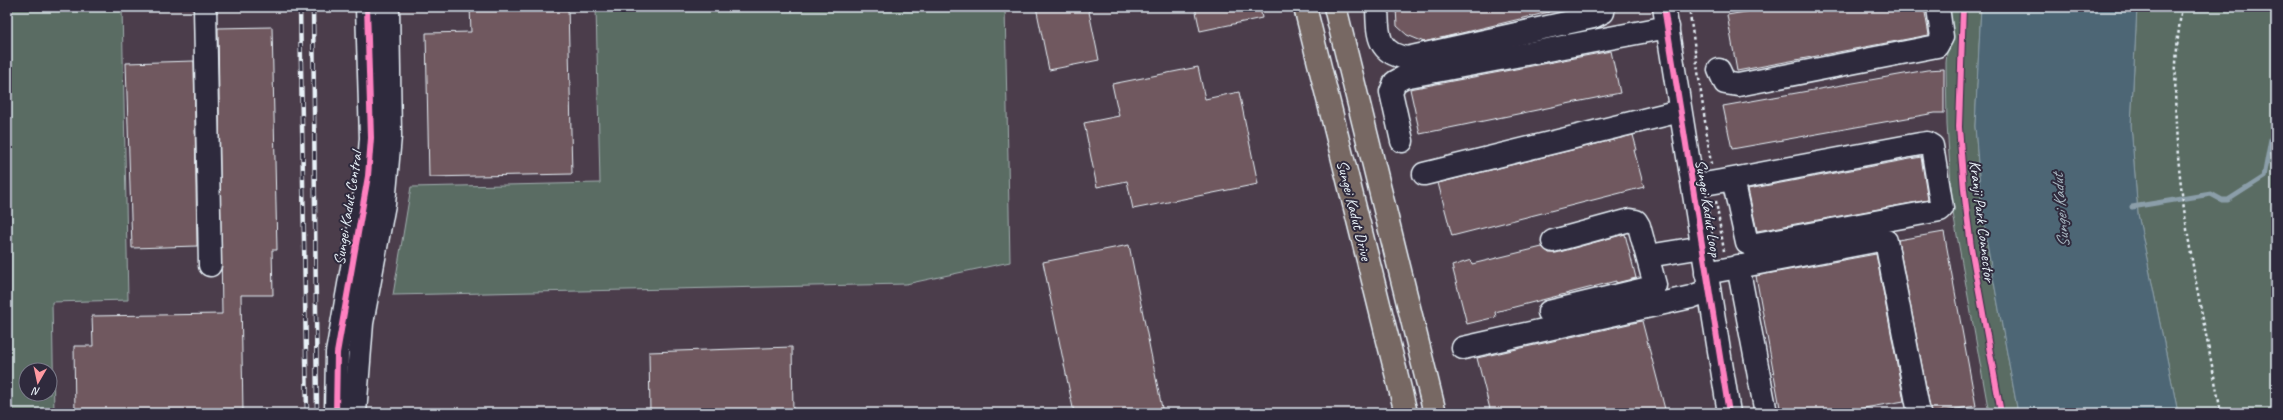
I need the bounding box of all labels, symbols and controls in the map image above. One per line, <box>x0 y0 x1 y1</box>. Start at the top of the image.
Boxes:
street label: Sungei Kadut Central <box>329 147 367 266</box>
street label: Sungei Kadut Drive <box>1332 158 1377 264</box>
street label: Sungei Kadut Loop <box>1690 158 1726 259</box>
street label: Kranji Park Connector <box>1965 159 2000 285</box>
water label: Sungei Kadut <box>2046 170 2074 249</box>
north arrow <box>18 362 58 402</box>
text: N <box>30 384 41 399</box>

